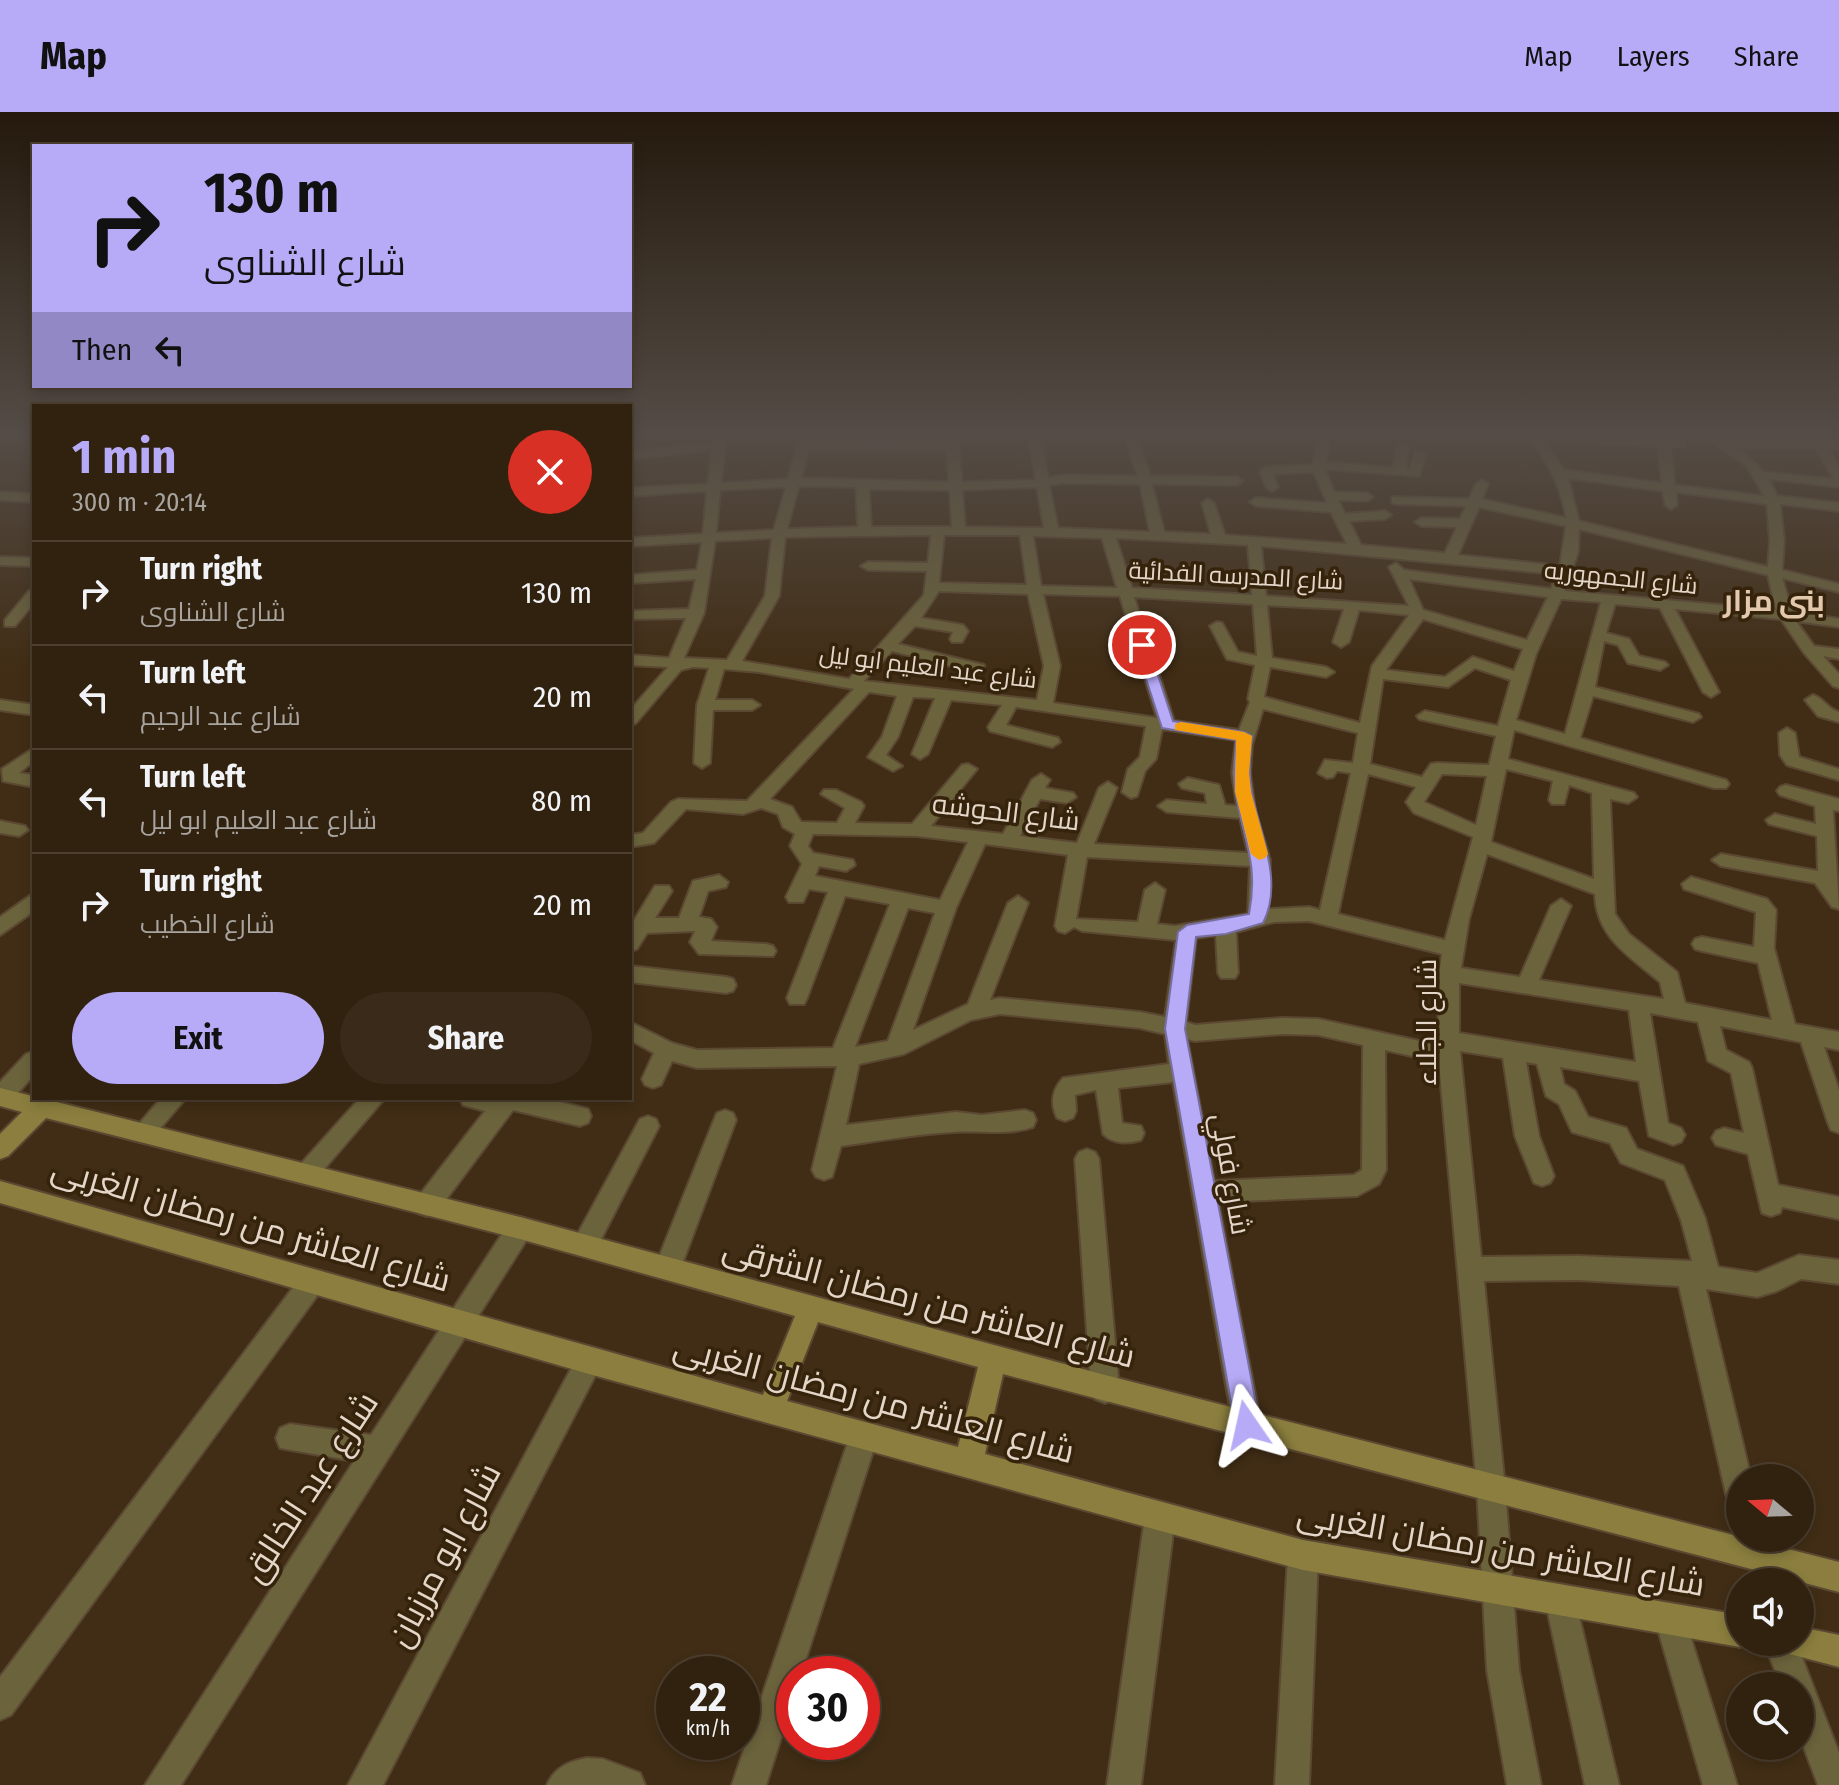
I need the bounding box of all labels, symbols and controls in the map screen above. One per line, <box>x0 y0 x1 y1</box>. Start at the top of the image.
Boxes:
text: Map <box>40 33 107 79</box>
text: Map <box>1524 40 1573 73</box>
text: Layers <box>1617 40 1690 73</box>
text: Share <box>1734 40 1799 73</box>
text: 130 m <box>204 160 339 227</box>
icon: right <box>72 176 176 280</box>
text: شارع الشناوى <box>204 241 406 285</box>
icon: left <box>148 328 192 372</box>
text: Then <box>72 332 132 368</box>
text: 1 min <box>72 428 177 486</box>
button: close <box>508 430 592 514</box>
text: 300 m · 20:14 <box>72 487 207 518</box>
text: Turn right <box>140 551 262 587</box>
street label: شارع المدرسه الفدائية <box>1128 556 1344 598</box>
street label: شارع الجمهوريه <box>1543 556 1699 602</box>
icon: right <box>72 571 116 615</box>
text: 130 m <box>521 575 592 611</box>
district label: بنى مزار <box>1722 583 1825 619</box>
text: شارع الشناوى <box>140 597 286 628</box>
pin <box>1108 611 1176 679</box>
icon: arrive <box>1120 623 1164 667</box>
street label: شارع عبد العليم ابو ليل <box>817 640 1038 696</box>
text: Turn left <box>140 655 246 691</box>
icon: left <box>72 675 116 719</box>
text: 20 m <box>533 679 592 715</box>
text: شارع عبد الرحيم <box>140 701 301 732</box>
text: Turn left <box>140 759 246 795</box>
icon: left <box>72 779 116 823</box>
text: 80 m <box>531 783 592 819</box>
street label: شارع الحوشه <box>930 787 1082 839</box>
text: شارع عبد العليم ابو ليل <box>140 805 377 836</box>
text: Turn right <box>140 863 262 899</box>
icon: right <box>72 883 116 927</box>
text: 20 m <box>533 887 592 923</box>
text: شارع الخطيب <box>140 909 275 940</box>
street label: شارع الجلاء <box>1410 959 1445 1085</box>
button: Exit <box>72 992 324 1084</box>
button: Share <box>340 992 592 1084</box>
street label: شارع فولي <box>1199 1111 1258 1238</box>
street label: شارع العاشر من رمضان الغربى <box>46 1147 455 1303</box>
street label: شارع العاشر من رمضان الشرقى <box>718 1227 1140 1379</box>
street label: شارع العاشر من رمضان الغربى <box>669 1326 1079 1474</box>
position arrow <box>1205 1383 1289 1467</box>
street label: شارع عبد الخالق <box>233 1384 388 1591</box>
street label: شارع ابو مرزبان <box>378 1456 511 1655</box>
north arrow <box>1726 1464 1814 1552</box>
map controls <box>1726 1464 1814 1760</box>
street label: شارع العاشر من رمضان الغربى <box>1294 1493 1708 1607</box>
button: sound <box>1726 1568 1814 1656</box>
speed limit sign: 30 <box>776 1656 880 1760</box>
button: search <box>1726 1672 1814 1760</box>
text: 22 <box>689 1674 727 1722</box>
text: km/h <box>686 1716 730 1740</box>

